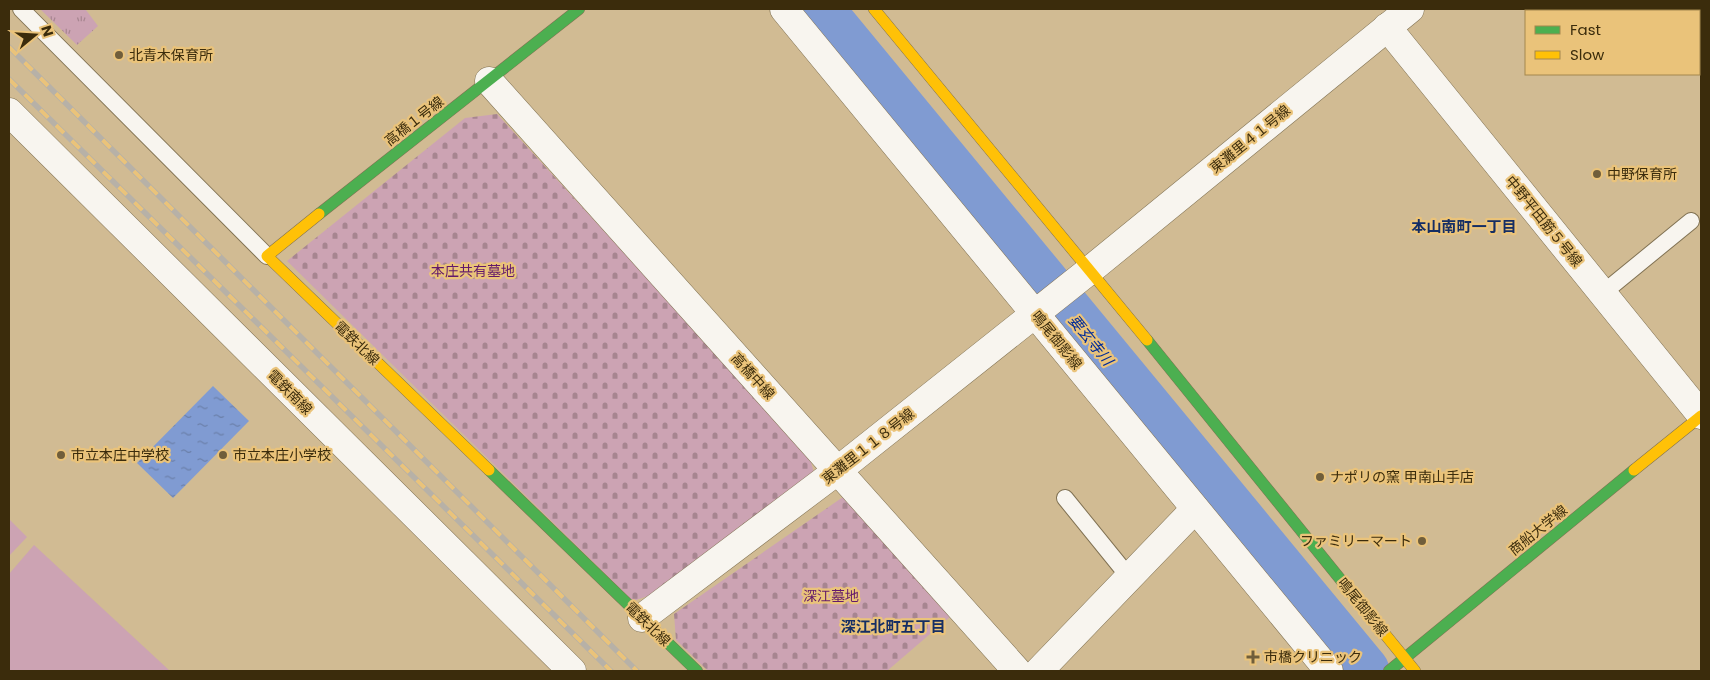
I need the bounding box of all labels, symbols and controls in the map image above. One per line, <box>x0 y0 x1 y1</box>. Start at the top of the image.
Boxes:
north arrow <box>10 10 60 60</box>
legend <box>1525 10 1700 75</box>
text: Fast <box>1570 19 1601 40</box>
text: N <box>36 23 59 39</box>
text: Slow <box>1570 44 1605 65</box>
place label: 北青木保育所 <box>129 45 213 65</box>
marker: 北青木保育所 <box>113 49 125 61</box>
street label: 高橋１号線 <box>380 92 448 150</box>
street label: 東灘里４１号線 <box>1206 100 1294 178</box>
place label: 中野保育所 <box>1607 164 1677 184</box>
marker: 中野保育所 <box>1591 168 1603 180</box>
street label: 中野平田筋５号線 <box>1501 171 1587 271</box>
district label: 本山南町一丁目 <box>1411 216 1517 237</box>
park label: 本庄共有墓地 <box>431 261 515 281</box>
street label: 鳴尾御影線 <box>1027 307 1087 373</box>
water label: 要玄寺川 <box>1064 310 1119 371</box>
street label: 電鉄北線 <box>330 316 384 370</box>
street label: 高橋中線 <box>727 349 779 403</box>
street label: 電鉄南線 <box>263 365 317 419</box>
street label: 東灘里１１８号線 <box>818 404 918 488</box>
place label: 市立本庄中学校 <box>71 445 169 465</box>
place label: 市立本庄小学校 <box>233 445 331 465</box>
marker: 市立本庄中学校 <box>55 449 67 461</box>
marker: 市立本庄小学校 <box>217 449 229 461</box>
place label: ナポリの窯 甲南山手店 <box>1330 467 1474 487</box>
marker: ナポリの窯 甲南山手店 <box>1314 471 1326 483</box>
street label: 商船大学線 <box>1505 500 1571 560</box>
place label: ファミリーマート <box>1300 531 1412 551</box>
marker: ファミリーマート <box>1416 535 1428 547</box>
street label: 鳴尾御影線 <box>1333 574 1393 640</box>
park label: 深江墓地 <box>803 586 859 606</box>
street label: 電鉄北線 <box>621 597 675 651</box>
district label: 深江北町五丁目 <box>840 616 946 637</box>
place label: 市橋クリニック <box>1264 647 1362 667</box>
marker: 市橋クリニック <box>1246 650 1260 664</box>

